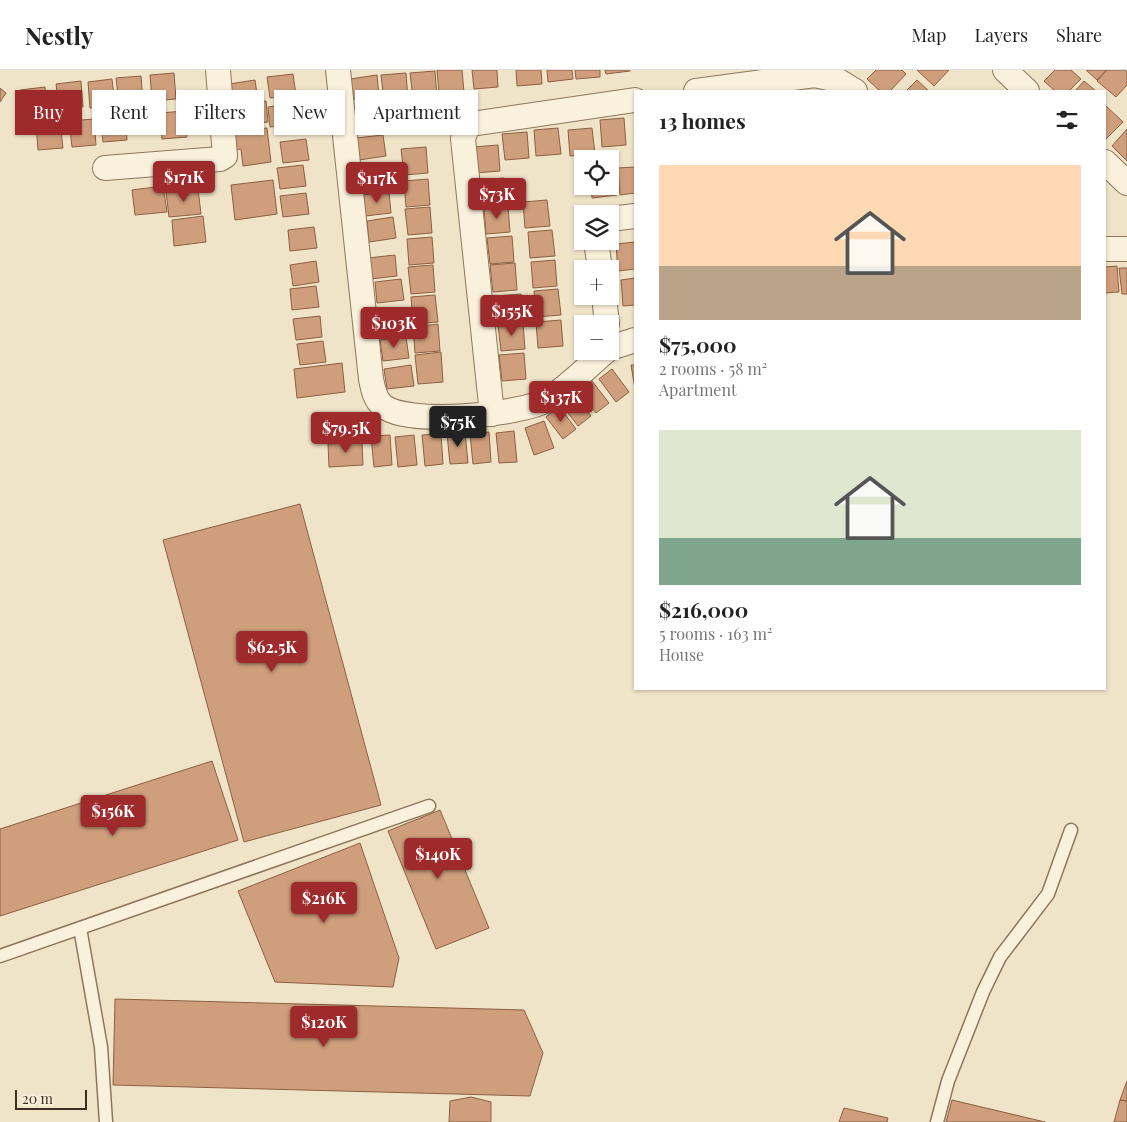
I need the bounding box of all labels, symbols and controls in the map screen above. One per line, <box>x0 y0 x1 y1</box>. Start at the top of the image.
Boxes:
text: Nestly <box>25 19 93 51</box>
text: Map <box>911 23 946 47</box>
text: Layers <box>974 23 1028 47</box>
text: Share <box>1056 23 1102 47</box>
chip: Buy <box>15 90 82 135</box>
chip: Rent <box>92 90 166 135</box>
chip: Filters <box>176 90 264 135</box>
chip: New <box>274 90 345 135</box>
chip: Apartment <box>355 90 478 135</box>
text: 13 homes <box>659 106 746 134</box>
icon: filters <box>1053 106 1081 134</box>
map controls <box>574 150 619 360</box>
button: locate <box>574 150 619 195</box>
pin: $171K <box>149 160 219 203</box>
pin: $117K <box>342 162 412 204</box>
text: $171K <box>164 166 204 187</box>
text: $117K <box>357 167 397 188</box>
pin: $73K <box>467 178 527 220</box>
text: $73K <box>479 183 515 204</box>
icon: home <box>825 198 915 288</box>
button: layers <box>574 205 619 250</box>
button: + <box>574 260 619 305</box>
pin: $155K <box>477 294 547 337</box>
text: $155K <box>491 300 533 321</box>
pin: $103K <box>359 306 429 349</box>
text: $103K <box>372 312 416 333</box>
button: − <box>574 315 619 360</box>
text: $75,000 <box>659 330 737 358</box>
text: 2 rooms · 58 m² <box>659 358 767 379</box>
text: Apartment <box>659 379 737 400</box>
pin: $137K <box>526 380 596 423</box>
text: $137K <box>540 386 582 407</box>
pin: $75K <box>428 406 488 448</box>
text: $75K <box>440 411 476 432</box>
pin: $79.5K <box>305 412 387 454</box>
text: $79.5K <box>322 417 370 438</box>
icon: home <box>825 463 915 553</box>
text: $216,000 <box>659 595 748 623</box>
text: 5 rooms · 163 m² <box>659 623 772 644</box>
pin: $62.5K <box>231 630 313 673</box>
text: $62.5K <box>247 636 297 657</box>
text: House <box>659 644 704 665</box>
pin: $156K <box>78 794 148 837</box>
text: $156K <box>92 800 134 821</box>
pin: $140K <box>403 838 473 880</box>
text: $140K <box>415 843 461 864</box>
pin: $216K <box>289 882 359 924</box>
text: $216K <box>302 887 346 908</box>
pin: $120K <box>289 1006 359 1048</box>
text: $120K <box>301 1011 347 1032</box>
scale bar <box>15 1087 88 1110</box>
text: 20 m <box>22 1089 53 1108</box>

